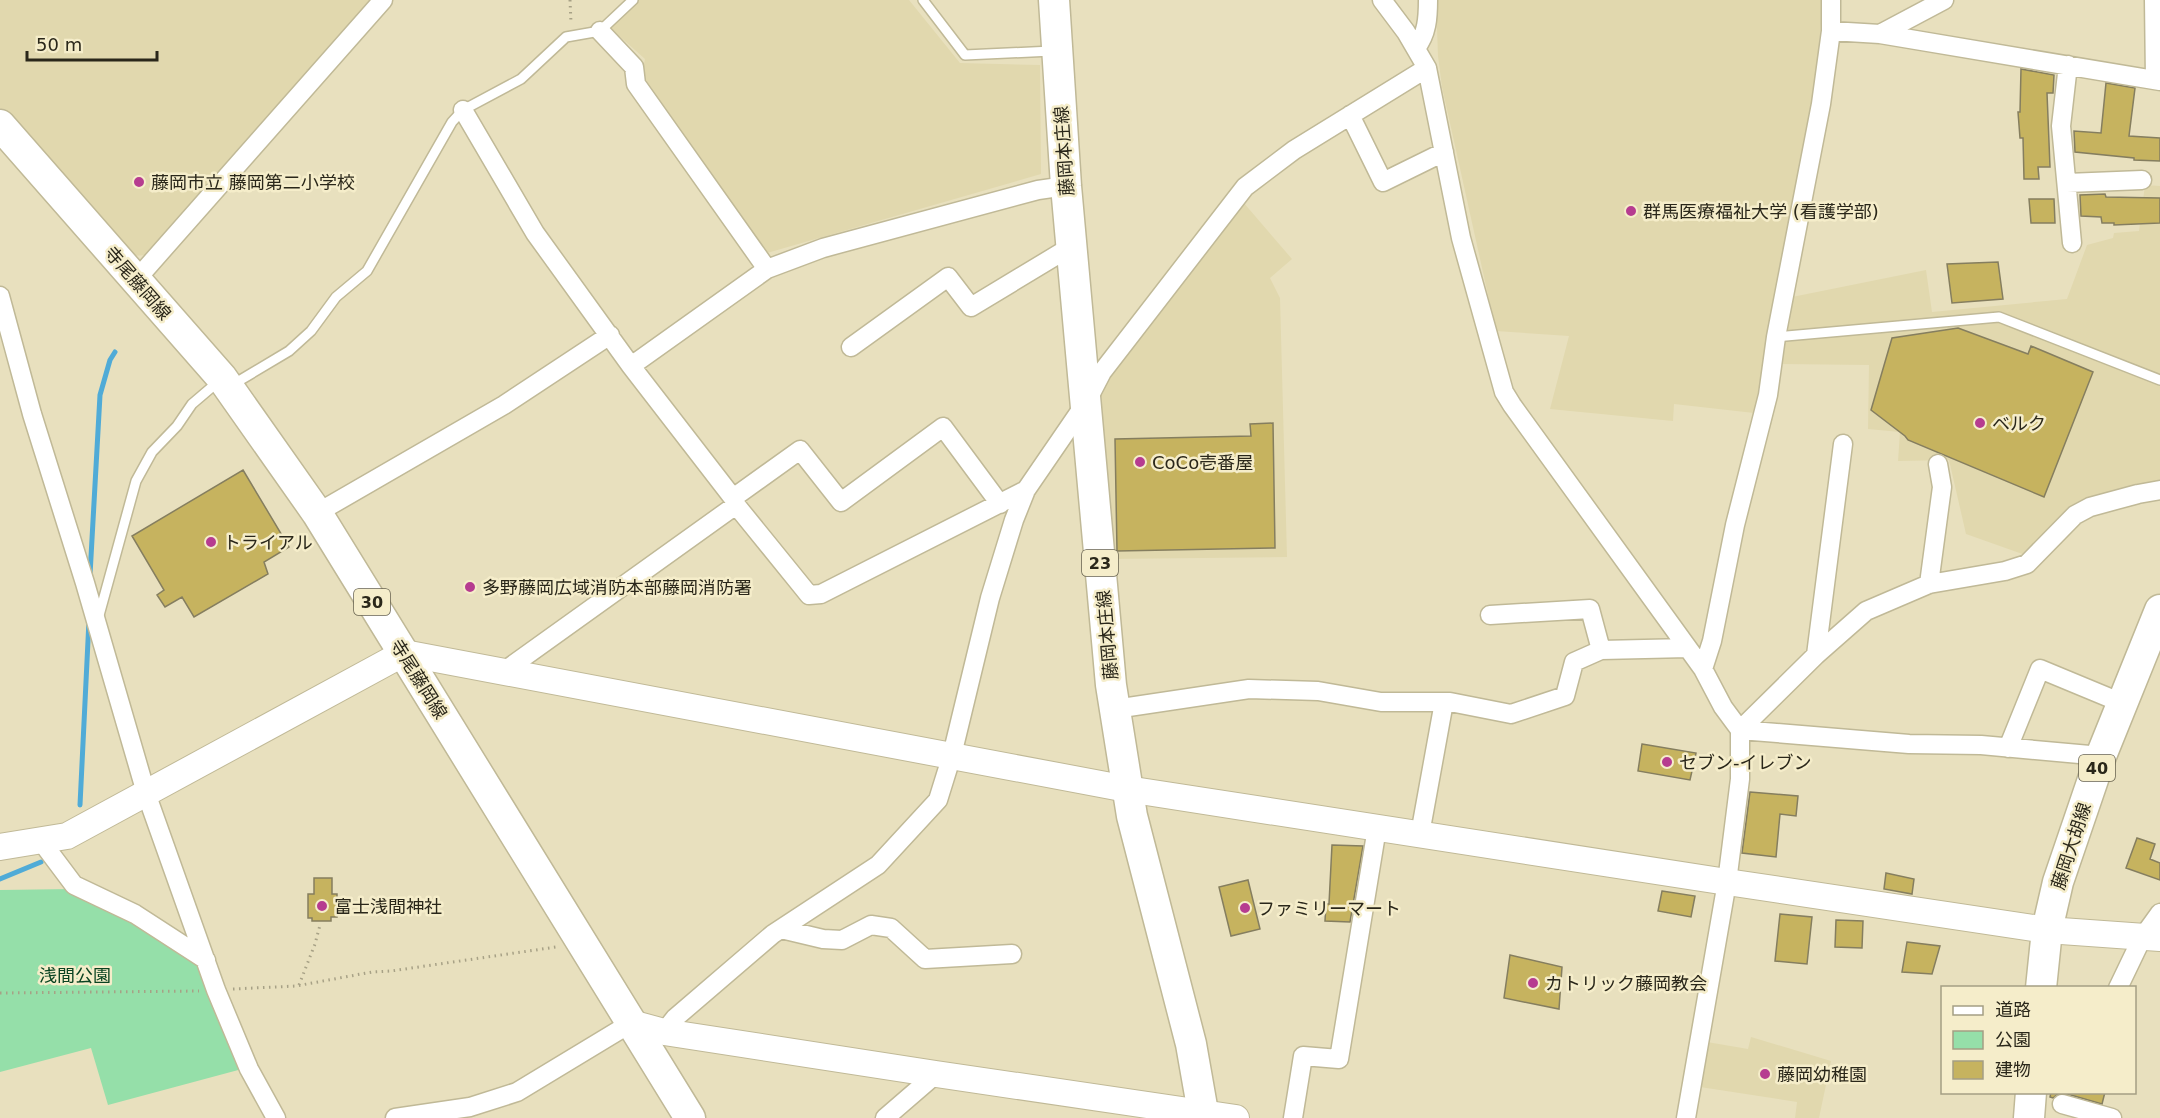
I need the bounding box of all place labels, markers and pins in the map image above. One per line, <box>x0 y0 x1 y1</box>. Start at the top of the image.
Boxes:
place label: 藤岡市立 藤岡第二小学校 <box>151 172 355 193</box>
marker: 藤岡市立 藤岡第二小学校 <box>132 175 146 189</box>
place label: 群馬医療福祉大学 (看護学部) <box>1643 201 1879 222</box>
marker: 群馬医療福祉大学 (看護学部) <box>1624 204 1638 218</box>
place label: ベルク <box>1992 413 2046 434</box>
marker: ベルク <box>1973 416 1987 430</box>
place label: CoCo壱番屋 <box>1152 452 1253 473</box>
marker: CoCo壱番屋 <box>1133 455 1147 469</box>
place label: トライアル <box>223 532 313 553</box>
marker: トライアル <box>204 535 218 549</box>
place label: 多野藤岡広域消防本部藤岡消防署 <box>482 577 752 598</box>
marker: 多野藤岡広域消防本部藤岡消防署 <box>463 580 477 594</box>
place label: セブン-イレブン <box>1679 752 1812 773</box>
marker: セブン-イレブン <box>1660 755 1674 769</box>
place label: 富士浅間神社 <box>334 896 442 917</box>
place label: ファミリーマート <box>1257 898 1401 919</box>
marker: 富士浅間神社 <box>315 899 329 913</box>
marker: ファミリーマート <box>1238 901 1252 915</box>
place label: カトリック藤岡教会 <box>1545 973 1707 994</box>
marker: カトリック藤岡教会 <box>1526 976 1540 990</box>
place label: 藤岡幼稚園 <box>1777 1064 1867 1085</box>
marker: 藤岡幼稚園 <box>1758 1067 1772 1081</box>

